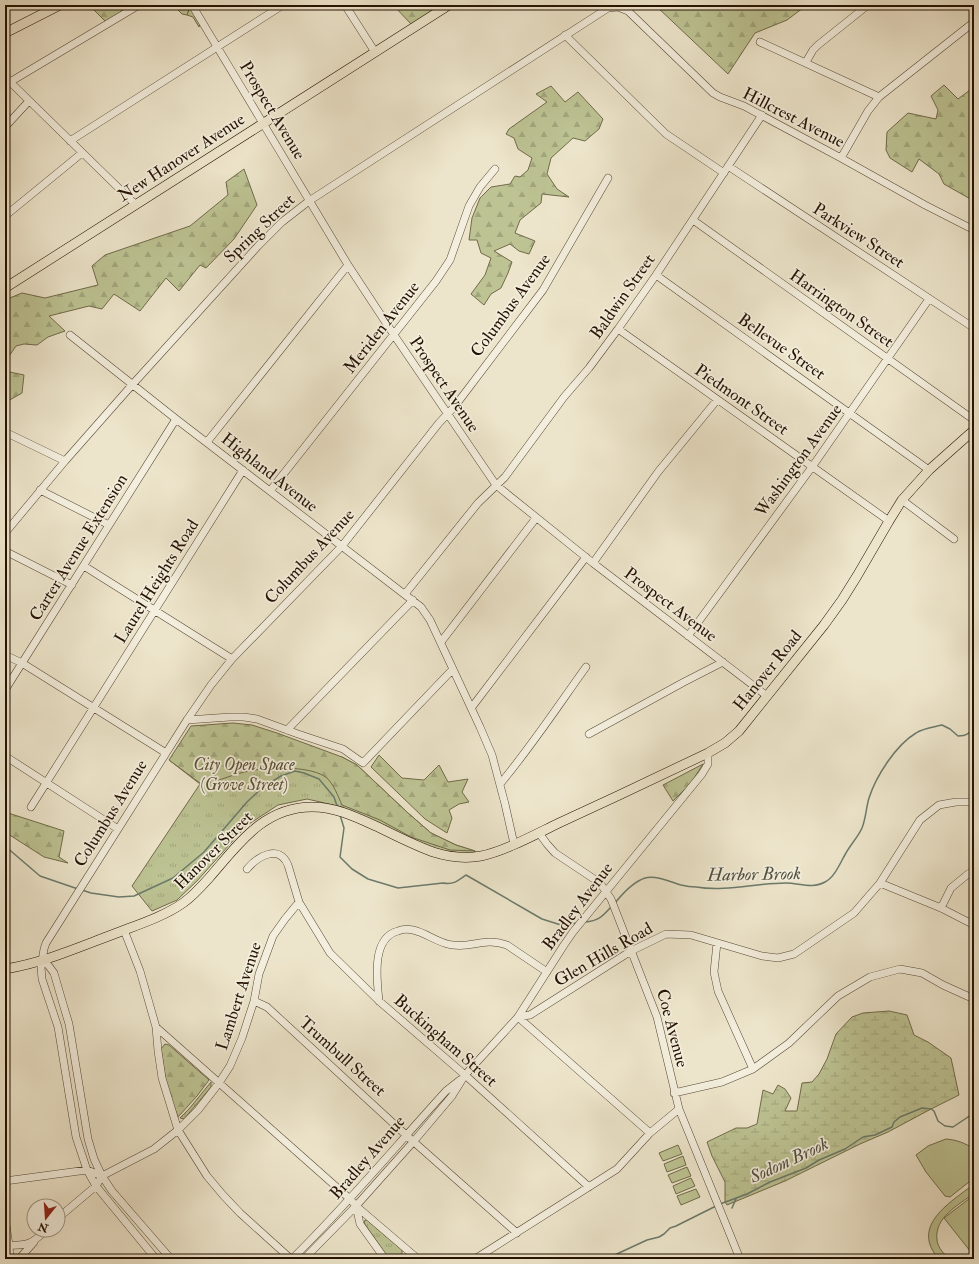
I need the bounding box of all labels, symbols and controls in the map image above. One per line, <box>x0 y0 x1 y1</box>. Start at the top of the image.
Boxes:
street label: Prospect Avenue <box>234 57 310 164</box>
street label: Hillcrest Avenue <box>739 83 848 152</box>
street label: New Hanover Avenue <box>114 109 249 206</box>
street label: Spring Street <box>219 189 300 268</box>
street label: Parkview Street <box>809 198 909 273</box>
street label: Baldwin Street <box>585 249 660 343</box>
street label: Columbus Avenue <box>466 250 555 361</box>
street label: Harrington Street <box>786 265 898 352</box>
street label: Meriden Avenue <box>339 277 424 378</box>
street label: Bellevue Street <box>734 309 830 384</box>
street label: Prospect Avenue <box>404 332 484 437</box>
street label: Piedmont Street <box>691 359 793 440</box>
street label: Washington Avenue <box>750 400 846 522</box>
street label: Highland Avenue <box>217 428 322 517</box>
street label: Carter Avenue Extension <box>25 470 132 625</box>
street label: Columbus Avenue <box>260 504 359 608</box>
street label: Laurel Heights Road <box>110 515 203 647</box>
street label: Prospect Avenue <box>619 563 721 647</box>
street label: Hanover Road <box>729 625 807 715</box>
park label: City Open Space (Grove Street) <box>193 754 295 795</box>
street label: Columbus Avenue <box>69 756 152 871</box>
street label: Hanover Street <box>170 806 257 894</box>
street label: Bradley Avenue <box>538 858 618 955</box>
water label: Harbor Brook <box>706 862 801 887</box>
street label: Glen Hills Road <box>550 917 657 991</box>
street label: Lambert Avenue <box>211 939 266 1053</box>
street label: Coe Avenue <box>652 987 693 1070</box>
street label: Buckingham Street <box>390 990 502 1091</box>
street label: Trumbull Street <box>295 1012 391 1101</box>
street label: Bradley Avenue <box>325 1111 410 1204</box>
water label: Sodom Brook <box>745 1132 832 1189</box>
north arrow <box>26 1198 66 1238</box>
text: N <box>36 1219 51 1235</box>

